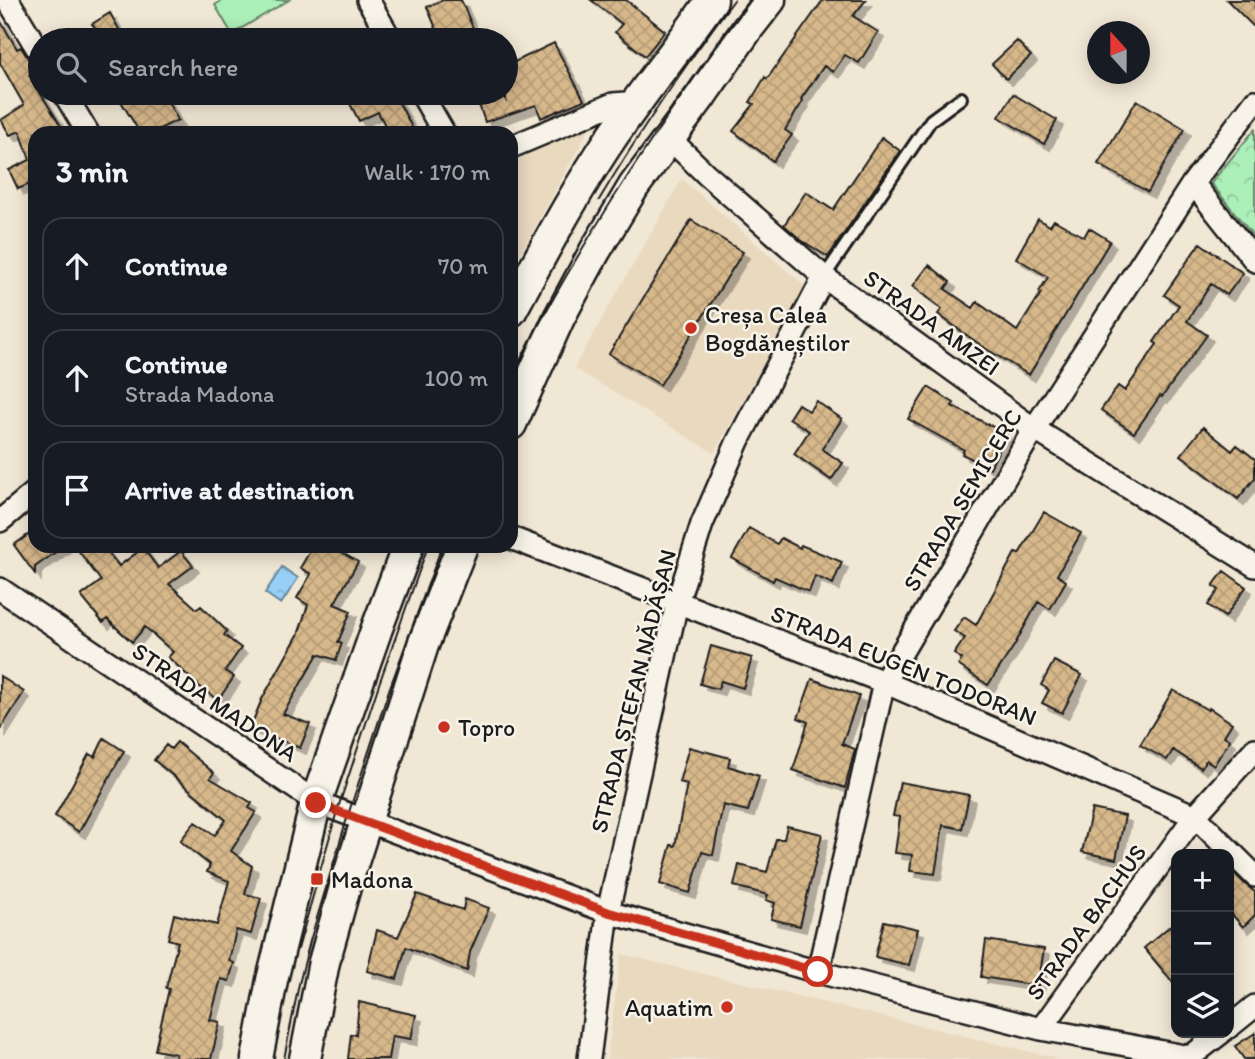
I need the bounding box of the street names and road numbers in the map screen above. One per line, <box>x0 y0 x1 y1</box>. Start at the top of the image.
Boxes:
street label: STRADA AMZEI <box>858 263 1006 381</box>
street label: STRADA SEMICERC <box>896 404 1028 596</box>
street label: STRADA ȘTEFAN NĂDĂȘAN <box>584 546 682 836</box>
street label: STRADA EUGEN TODORAN <box>767 598 1041 732</box>
street label: STRADA MADONA <box>127 636 303 768</box>
street label: STRADA BACHUS <box>1020 838 1152 1006</box>

